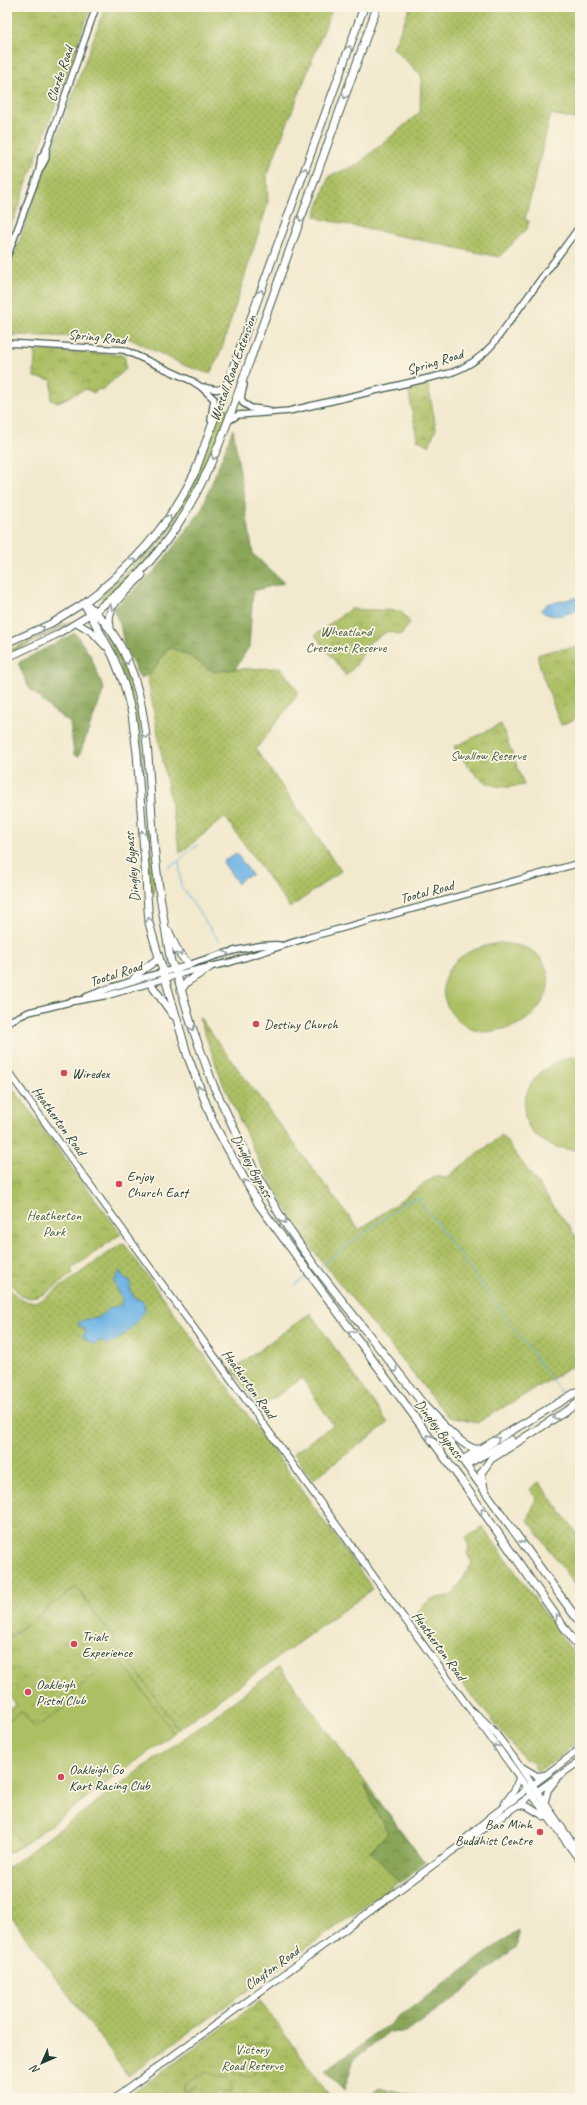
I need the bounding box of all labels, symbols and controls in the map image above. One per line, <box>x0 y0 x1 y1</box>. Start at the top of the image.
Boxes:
street label: Clarke Road <box>43 42 78 104</box>
one-way arrow <box>344 44 352 51</box>
one-way arrow <box>341 93 350 100</box>
one-way arrow <box>300 167 308 174</box>
one-way arrow <box>297 215 306 222</box>
one-way arrow <box>256 289 265 296</box>
street label: Westall Road Extension <box>206 312 260 423</box>
street label: Spring Road <box>67 326 129 349</box>
street label: Spring Road <box>405 345 468 379</box>
one-way arrow <box>211 454 219 461</box>
one-way arrow <box>164 514 172 521</box>
one-way arrow <box>129 558 136 566</box>
one-way arrow <box>110 604 117 612</box>
park label: Wheatland Crescent Reserve <box>306 623 388 656</box>
one-way arrow <box>38 625 45 633</box>
one-way arrow <box>123 659 131 666</box>
one-way arrow <box>141 733 150 739</box>
park label: Swallow Reserve <box>450 747 527 764</box>
street label: Dingley Bypass <box>120 830 144 903</box>
one-way arrow <box>137 830 146 836</box>
street label: Tootal Road <box>398 876 458 907</box>
one-way arrow <box>146 917 154 924</box>
one-way arrow <box>175 949 182 956</box>
one-way arrow <box>223 951 229 959</box>
street label: Tootal Road <box>87 957 147 991</box>
place label: Destiny Church <box>264 1016 338 1033</box>
marker: Destiny Church <box>251 1019 261 1029</box>
one-way arrow <box>187 1024 196 1031</box>
place label: Wiredex <box>72 1065 111 1082</box>
marker: Wiredex <box>59 1068 69 1078</box>
street label: Heatherton Road <box>28 1083 91 1161</box>
one-way arrow <box>195 1084 203 1091</box>
street label: Dingley Bypass <box>228 1131 277 1202</box>
place label: Enjoy Church East <box>127 1168 190 1201</box>
marker: Enjoy Church East <box>114 1179 124 1189</box>
one-way arrow <box>243 1179 250 1186</box>
park label: Heatherton Park <box>27 1207 82 1240</box>
one-way arrow <box>279 1217 286 1224</box>
one-way arrow <box>348 1330 356 1337</box>
street label: Heatherton Road <box>218 1346 281 1424</box>
one-way arrow <box>391 1365 398 1372</box>
street label: Dingley Bypass <box>411 1396 468 1463</box>
one-way arrow <box>552 1412 559 1420</box>
one-way arrow <box>426 1434 434 1441</box>
one-way arrow <box>493 1436 500 1443</box>
one-way arrow <box>480 1508 488 1515</box>
one-way arrow <box>518 1537 526 1544</box>
street label: Heatherton Road <box>408 1608 471 1686</box>
one-way arrow <box>555 1614 563 1621</box>
place label: Trials Experience <box>82 1628 134 1661</box>
marker: Trials Experience <box>69 1639 79 1649</box>
place label: Oakleigh Pistol Club <box>36 1676 87 1709</box>
marker: Oakleigh Pistol Club <box>23 1687 33 1697</box>
one-way arrow <box>493 1744 500 1751</box>
place label: Oakleigh Go Kart Racing Club <box>69 1761 151 1794</box>
marker: Oakleigh Go Kart Racing Club <box>56 1772 66 1782</box>
place label: Bao Minh Buddhist Centre <box>455 1816 533 1849</box>
marker: Bao Minh Buddhist Centre <box>535 1827 545 1837</box>
street label: Clayton Road <box>241 1941 305 1993</box>
park label: Victory Road Reserve <box>221 2041 284 2074</box>
north arrow <box>22 2043 62 2083</box>
text: N <box>26 2061 42 2077</box>

